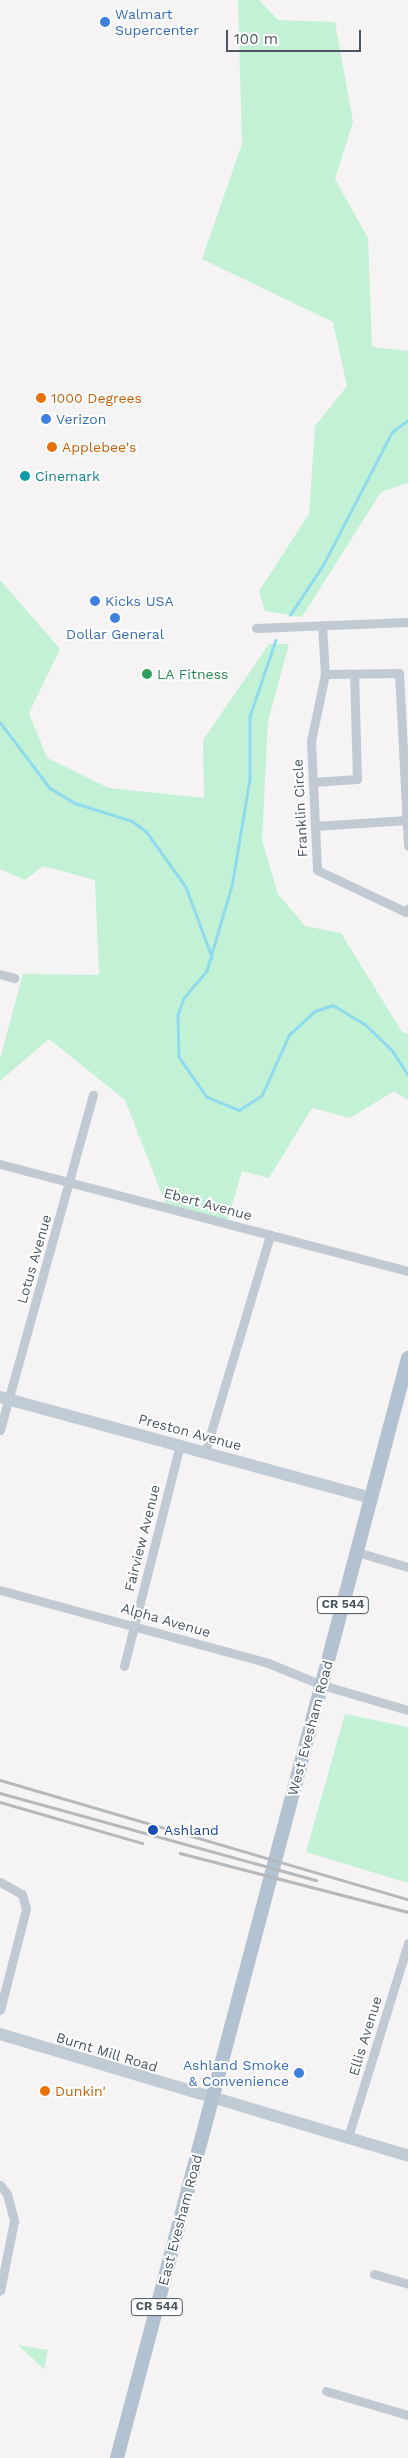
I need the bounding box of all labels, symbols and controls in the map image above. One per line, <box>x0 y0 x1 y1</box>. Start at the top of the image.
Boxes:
place label: Walmart Supercenter <box>115 6 199 38</box>
marker: Walmart Supercenter <box>99 16 111 28</box>
scale bar <box>228 20 363 52</box>
text: 100 m <box>234 30 278 48</box>
place label: 1000 Degrees <box>51 390 142 406</box>
marker: 1000 Degrees <box>35 392 47 404</box>
place label: Verizon <box>56 411 106 427</box>
marker: Verizon <box>40 413 52 425</box>
place label: Applebee's <box>62 439 136 455</box>
marker: Applebee's <box>46 441 58 453</box>
place label: Cinemark <box>35 468 100 484</box>
marker: Cinemark <box>19 470 31 482</box>
place label: Kicks USA <box>105 593 174 609</box>
marker: Kicks USA <box>89 595 101 607</box>
marker: Dollar General <box>109 612 121 624</box>
place label: Dollar General <box>66 626 164 642</box>
place label: LA Fitness <box>157 666 229 682</box>
marker: LA Fitness <box>141 668 153 680</box>
street label: Franklin Circle <box>289 758 311 858</box>
street label: Ebert Avenue <box>162 1184 254 1224</box>
street label: Lotus Avenue <box>13 1212 55 1306</box>
street label: Preston Avenue <box>136 1410 244 1454</box>
street label: Fairview Avenue <box>121 1483 163 1593</box>
road number: CR 544 <box>317 1596 369 1614</box>
street label: Alpha Avenue <box>119 1599 213 1641</box>
street label: West Evesham Road <box>284 1659 336 1797</box>
place label: Ashland <box>164 1822 219 1838</box>
marker: Ashland <box>146 1823 160 1837</box>
street label: Ellis Avenue <box>345 1994 385 2078</box>
street label: Burnt Mill Road <box>54 2028 160 2076</box>
place label: Ashland Smoke & Convenience <box>183 2057 289 2090</box>
marker: Ashland Smoke & Convenience <box>293 2067 305 2079</box>
place label: Dunkin' <box>55 2083 106 2099</box>
marker: Dunkin' <box>39 2085 51 2097</box>
street label: East Evesham Road <box>154 2153 206 2287</box>
road number: CR 544 <box>131 2298 183 2316</box>

